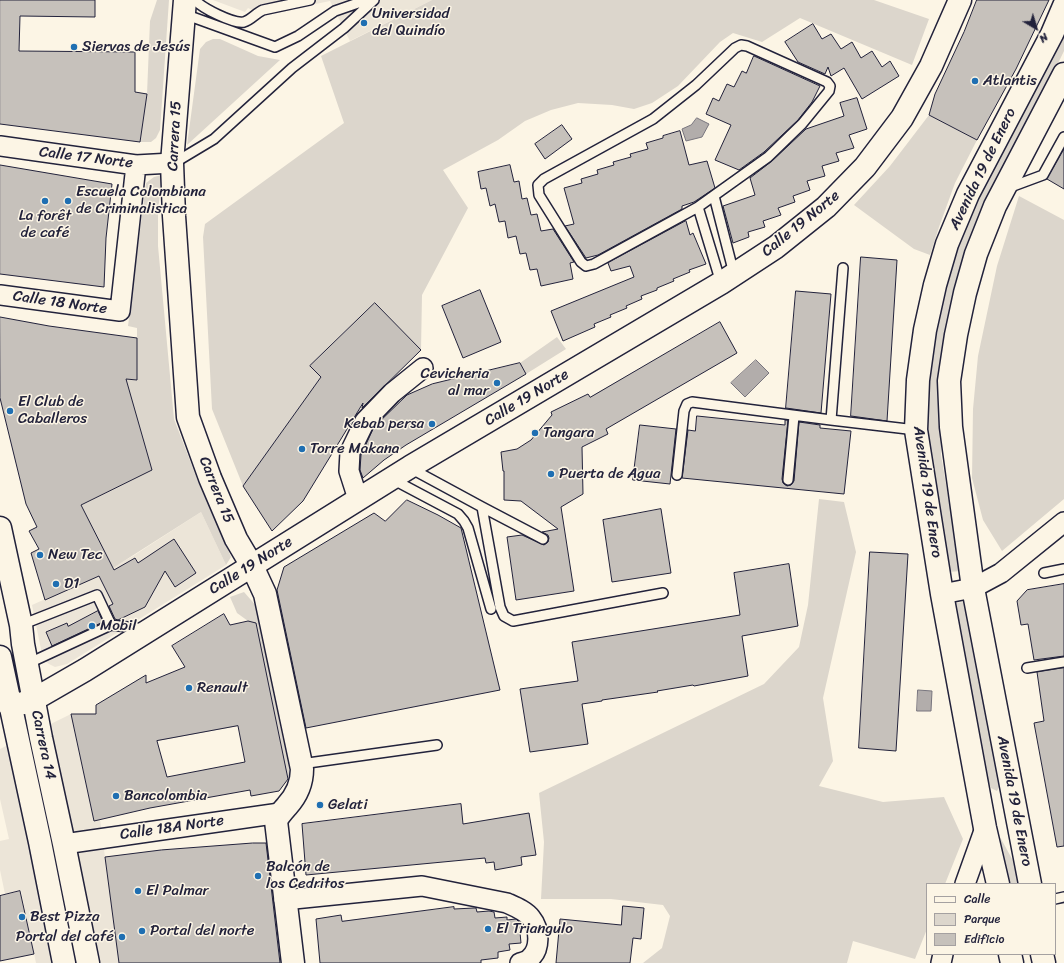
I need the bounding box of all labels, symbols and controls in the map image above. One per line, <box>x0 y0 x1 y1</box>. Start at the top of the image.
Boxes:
place label: Universidad del Quindío <box>372 5 449 40</box>
north arrow <box>1016 8 1056 48</box>
marker: Universidad del Quindío <box>359 18 369 28</box>
text: N <box>1035 28 1053 48</box>
place label: Siervas de Jesús <box>82 38 190 56</box>
marker: Siervas de Jesús <box>69 42 79 52</box>
place label: Atlantis <box>983 72 1037 90</box>
marker: Atlantis <box>970 76 980 86</box>
street label: Carrera 15 <box>164 101 186 171</box>
street label: Avenida 19 de Enero <box>946 105 1020 233</box>
street label: Calle 17 Norte <box>38 143 134 173</box>
place label: Escuela Colombiana de Criminalistica <box>76 183 206 218</box>
street label: Calle 19 Norte <box>758 187 844 261</box>
marker: La forêt de café <box>40 196 50 206</box>
marker: Escuela Colombiana de Criminalistica <box>63 196 73 206</box>
place label: La forêt de café <box>19 207 71 242</box>
street label: Calle 18 Norte <box>12 287 108 319</box>
place label: Cevicheria al mar <box>420 365 489 400</box>
street label: Calle 19 Norte <box>482 366 572 430</box>
marker: Cevicheria al mar <box>492 378 502 388</box>
place label: El Club de Caballeros <box>18 393 87 428</box>
marker: El Club de Caballeros <box>5 406 15 416</box>
place label: Kebab persa <box>344 415 424 433</box>
marker: Kebab persa <box>427 419 437 429</box>
place label: Tangara <box>543 424 594 442</box>
street label: Avenida 19 de Enero <box>909 425 945 559</box>
marker: Tangara <box>530 428 540 438</box>
place label: Torre Makana <box>310 440 399 458</box>
marker: Torre Makana <box>297 444 307 454</box>
street label: Carrera 15 <box>195 454 237 526</box>
place label: Puerta de Agua <box>559 465 660 483</box>
marker: Puerta de Agua <box>546 469 556 479</box>
street label: Calle 19 Norte <box>206 533 296 599</box>
place label: New Tec <box>48 546 103 564</box>
marker: New Tec <box>35 550 45 560</box>
place label: D1 <box>64 575 79 593</box>
marker: D1 <box>51 579 61 589</box>
place label: Mobil <box>100 617 137 635</box>
marker: Mobil <box>87 621 97 631</box>
place label: Renault <box>197 679 248 697</box>
marker: Renault <box>184 683 194 693</box>
street label: Carrera 14 <box>27 709 59 781</box>
street label: Avenida 19 de Enero <box>992 734 1036 868</box>
place label: Bancolombia <box>124 787 207 805</box>
marker: Bancolombia <box>111 791 121 801</box>
place label: Gelati <box>328 796 368 814</box>
marker: Gelati <box>315 800 325 810</box>
street label: Calle 18A Norte <box>119 812 225 844</box>
place label: Balcón de los Cedritos <box>266 858 344 893</box>
marker: Balcón de los Cedritos <box>253 871 263 881</box>
place label: El Palmar <box>146 882 209 900</box>
legend <box>926 883 1056 955</box>
marker: El Palmar <box>133 886 143 896</box>
text: Calle <box>964 888 991 910</box>
place label: Best Pizza <box>30 908 100 926</box>
text: Parque <box>964 908 1000 930</box>
marker: Best Pizza <box>17 912 27 922</box>
place label: El Triangulo <box>496 920 573 938</box>
place label: Portal del norte <box>150 922 255 940</box>
marker: El Triangulo <box>483 924 493 934</box>
marker: Portal del norte <box>137 926 147 936</box>
place label: Portal del café <box>16 928 114 946</box>
text: Edificio <box>964 928 1004 950</box>
marker: Portal del café <box>117 932 127 942</box>

